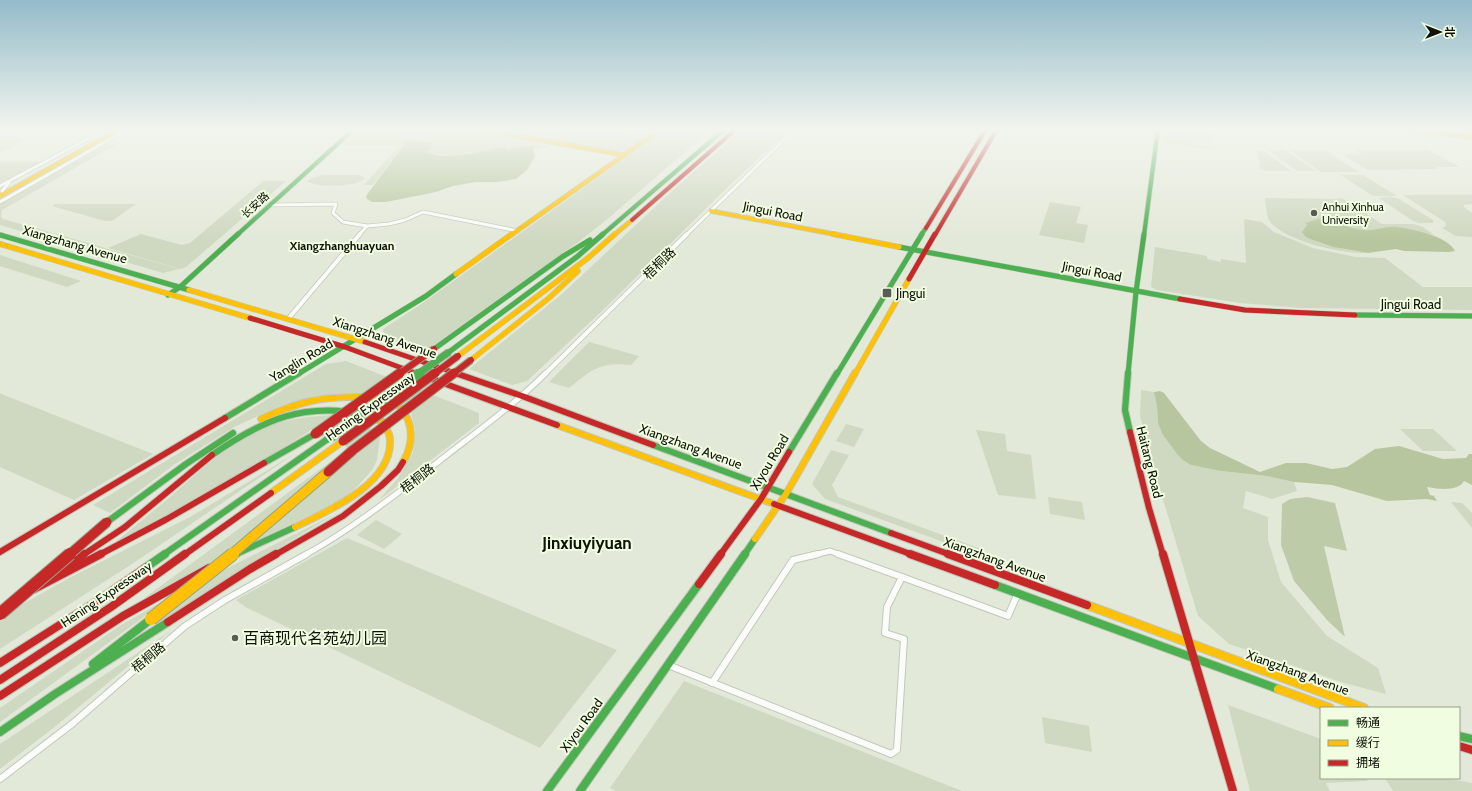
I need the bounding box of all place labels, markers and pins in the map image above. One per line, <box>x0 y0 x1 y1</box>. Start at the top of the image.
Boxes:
place label: Anhui Xinhua University <box>1322 200 1384 227</box>
marker: Anhui Xinhua University <box>1309 208 1319 218</box>
place label: Jingui <box>895 285 925 301</box>
marker: Jingui <box>881 287 893 299</box>
place label: 百商现代名苑幼儿园 <box>243 629 387 648</box>
marker: 百商现代名苑幼儿园 <box>230 633 240 643</box>

